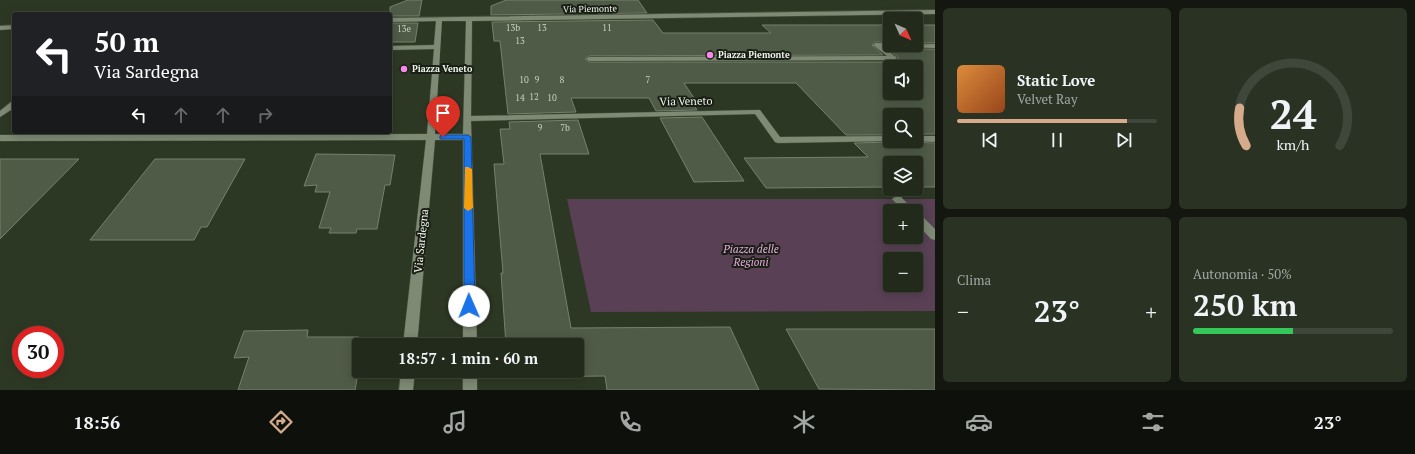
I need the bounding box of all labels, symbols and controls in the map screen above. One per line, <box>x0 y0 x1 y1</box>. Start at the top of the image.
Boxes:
street label: Via Piemonte <box>563 3 618 15</box>
north arrow <box>883 12 923 52</box>
map controls <box>883 12 923 292</box>
house number: 13b <box>506 22 520 34</box>
house number: 13 <box>537 22 547 34</box>
house number: 11 <box>602 22 612 34</box>
text: 50 m <box>94 23 159 60</box>
house number: 13e <box>397 23 412 35</box>
icon: left <box>28 28 80 80</box>
house number: 13 <box>515 35 525 47</box>
place label: Piazza Piemonte <box>718 49 790 61</box>
marker: Piazza Piemonte <box>705 50 715 60</box>
text: Via Sardegna <box>94 59 199 83</box>
button: sound <box>883 60 923 100</box>
place label: Piazza Veneto <box>412 63 473 75</box>
marker: Piazza Veneto <box>399 64 409 74</box>
text: Static Love <box>1017 70 1095 90</box>
house number: 10 <box>519 74 529 86</box>
house number: 9 <box>535 74 540 86</box>
house number: 8 <box>560 74 565 86</box>
house number: 7 <box>646 74 651 86</box>
text: 24 <box>1269 86 1317 141</box>
text: Velvet Ray <box>1017 90 1077 108</box>
house number: 12 <box>529 91 539 103</box>
house number: 14 <box>515 92 525 104</box>
house number: 10 <box>547 92 557 104</box>
street label: Via Veneto <box>659 94 713 108</box>
pin <box>426 96 460 137</box>
icon: arrive <box>432 102 454 124</box>
icon: left <box>128 104 150 126</box>
icon: ahead <box>170 104 192 126</box>
icon: ahead <box>212 104 234 126</box>
icon: right <box>254 104 276 126</box>
button: search <box>883 108 923 148</box>
house number: 9 <box>538 122 543 134</box>
house number: 7b <box>560 122 570 134</box>
icon: previous <box>979 129 1001 151</box>
icon: pause <box>1046 129 1068 151</box>
icon: next <box>1113 129 1135 151</box>
text: km/h <box>1277 135 1310 154</box>
button: layers <box>883 156 923 196</box>
button: + <box>883 204 923 244</box>
street label: Via Sardegna <box>411 208 431 274</box>
park label: Piazza delle Regioni <box>722 242 779 269</box>
button: − <box>883 252 923 292</box>
text: Autonomia · 50% <box>1193 265 1292 283</box>
text: Clima <box>957 271 991 289</box>
position arrow <box>448 285 490 327</box>
text: 250 km <box>1193 285 1297 325</box>
text: 23° <box>1034 291 1080 331</box>
text: − <box>957 297 969 326</box>
text: + <box>1145 297 1157 326</box>
speed limit sign: 30 <box>12 326 64 378</box>
text: 18:57 · 1 min · 60 m <box>398 348 538 368</box>
icon: directions <box>267 408 295 436</box>
icon: music <box>441 408 469 436</box>
icon: phone <box>616 408 644 436</box>
icon: climate <box>790 408 818 436</box>
icon: car <box>965 408 993 436</box>
icon: filters <box>1139 408 1167 436</box>
text: 18:56 <box>73 410 120 434</box>
text: 23° <box>1314 410 1342 434</box>

